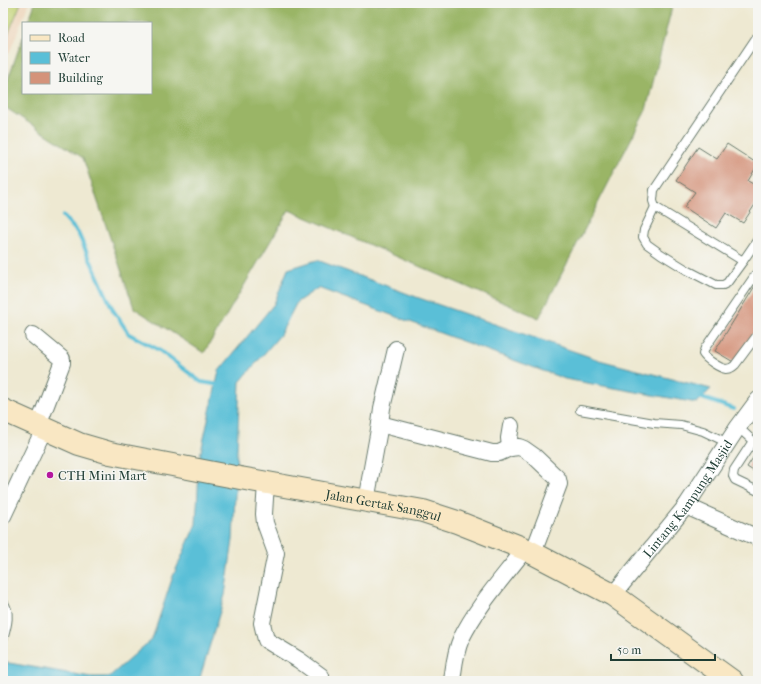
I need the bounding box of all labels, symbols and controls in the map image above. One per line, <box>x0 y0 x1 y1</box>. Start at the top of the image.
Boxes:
legend <box>22 22 152 94</box>
text: Road <box>58 31 85 45</box>
text: Water <box>57 51 91 65</box>
text: Building <box>58 71 103 85</box>
street label: Lintang Kampung Masjid <box>640 436 736 560</box>
place label: CTH Mini Mart <box>58 468 147 483</box>
marker: CTH Mini Mart <box>45 470 55 480</box>
street label: Jalan Gertak Sanggul <box>324 486 444 524</box>
scale bar <box>611 636 715 662</box>
text: 50 m <box>617 643 641 657</box>

